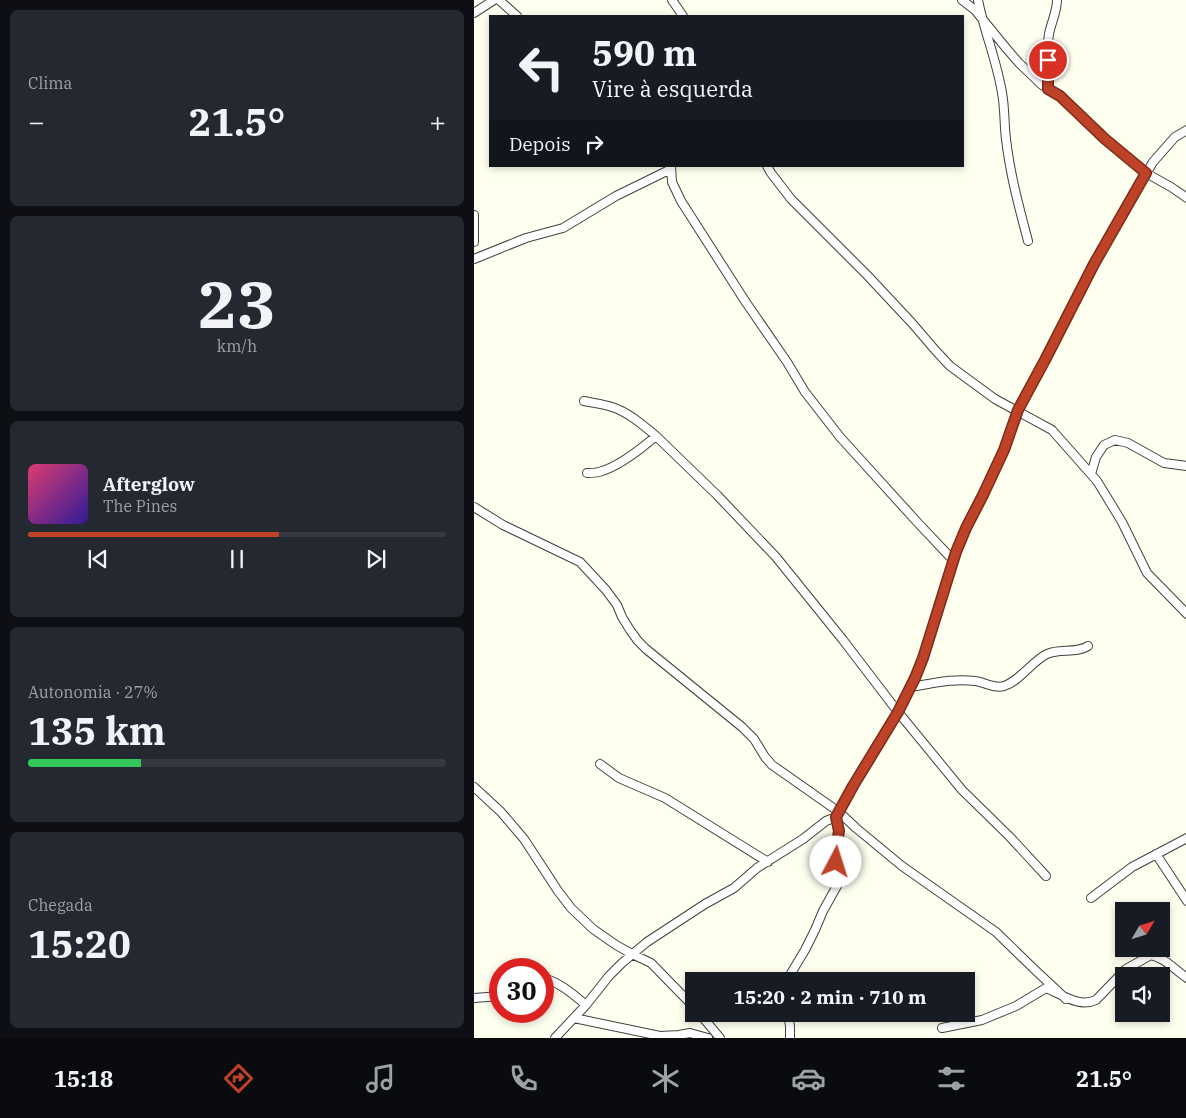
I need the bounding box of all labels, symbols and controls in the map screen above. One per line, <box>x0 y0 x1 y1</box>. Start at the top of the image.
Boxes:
text: 590 m <box>592 30 697 76</box>
icon: left <box>509 35 574 100</box>
pin <box>1027 39 1069 81</box>
icon: arrive <box>1034 46 1062 74</box>
text: Clima <box>28 73 72 93</box>
text: Vire à esquerda <box>592 74 753 103</box>
text: 21.5° <box>189 97 285 146</box>
text: − <box>28 103 45 140</box>
text: + <box>429 103 446 140</box>
icon: right <box>580 130 608 158</box>
text: Depois <box>509 132 570 156</box>
text: 23 <box>198 261 276 346</box>
text: km/h <box>217 336 257 356</box>
text: Afterglow <box>103 472 195 496</box>
text: The Pines <box>103 496 177 516</box>
icon: previous <box>84 545 112 573</box>
icon: pause <box>223 545 251 573</box>
icon: next <box>362 545 390 573</box>
text: Autonomia · 27% <box>28 682 158 702</box>
text: 135 km <box>28 706 166 755</box>
position arrow <box>809 835 861 887</box>
text: Chegada <box>28 895 93 915</box>
north arrow <box>1115 902 1170 958</box>
map controls <box>1115 902 1170 1022</box>
text: 15:20 <box>28 919 131 968</box>
speed limit sign: 30 <box>489 958 554 1023</box>
button: sound <box>1115 967 1170 1022</box>
text: 15:20 · 2 min · 710 m <box>734 985 926 1009</box>
icon: directions <box>221 1061 256 1096</box>
icon: music <box>363 1061 398 1096</box>
icon: phone <box>506 1061 541 1096</box>
icon: climate <box>648 1061 683 1096</box>
icon: car <box>791 1061 826 1096</box>
icon: filters <box>934 1061 969 1096</box>
text: 15:18 <box>54 1064 113 1093</box>
text: 21.5° <box>1076 1064 1132 1093</box>

